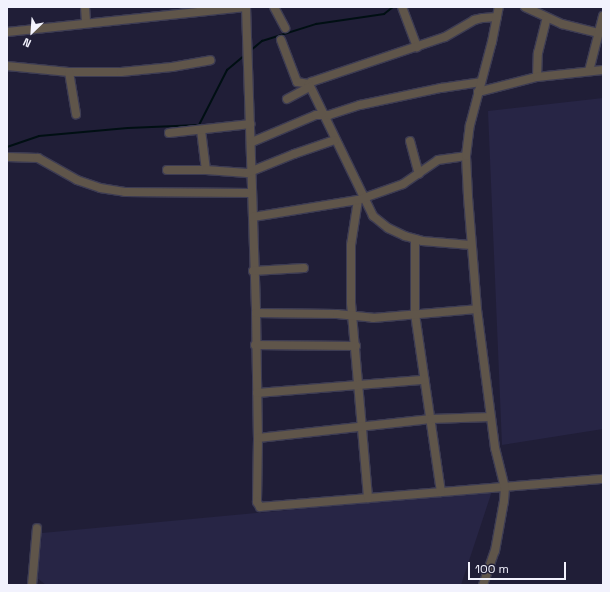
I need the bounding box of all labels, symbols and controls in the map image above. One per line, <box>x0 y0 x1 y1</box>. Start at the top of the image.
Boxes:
north arrow <box>12 12 52 52</box>
text: N <box>21 35 33 51</box>
scale bar <box>470 554 568 580</box>
text: 100 m <box>475 561 509 577</box>

